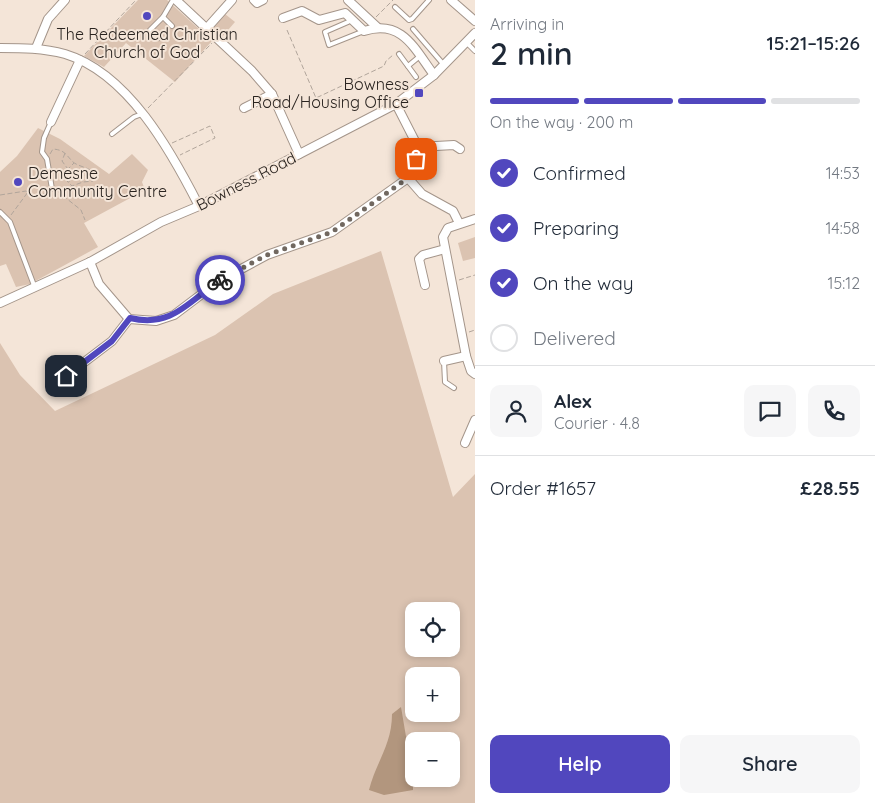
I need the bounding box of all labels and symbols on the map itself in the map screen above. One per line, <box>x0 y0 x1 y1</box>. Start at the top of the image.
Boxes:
marker: The Redeemed Christian Church of God <box>141 10 153 22</box>
place label: The Redeemed Christian Church of God <box>56 24 238 62</box>
place label: Bowness Road/Housing Office <box>252 74 409 112</box>
marker: Bowness Road/Housing Office <box>413 87 425 99</box>
pin <box>395 138 437 180</box>
street label: Bowness Road <box>193 147 299 215</box>
place label: Demesne Community Centre <box>28 163 167 201</box>
marker: Demesne Community Centre <box>12 176 24 188</box>
courier <box>195 255 245 305</box>
pin <box>45 355 87 397</box>

